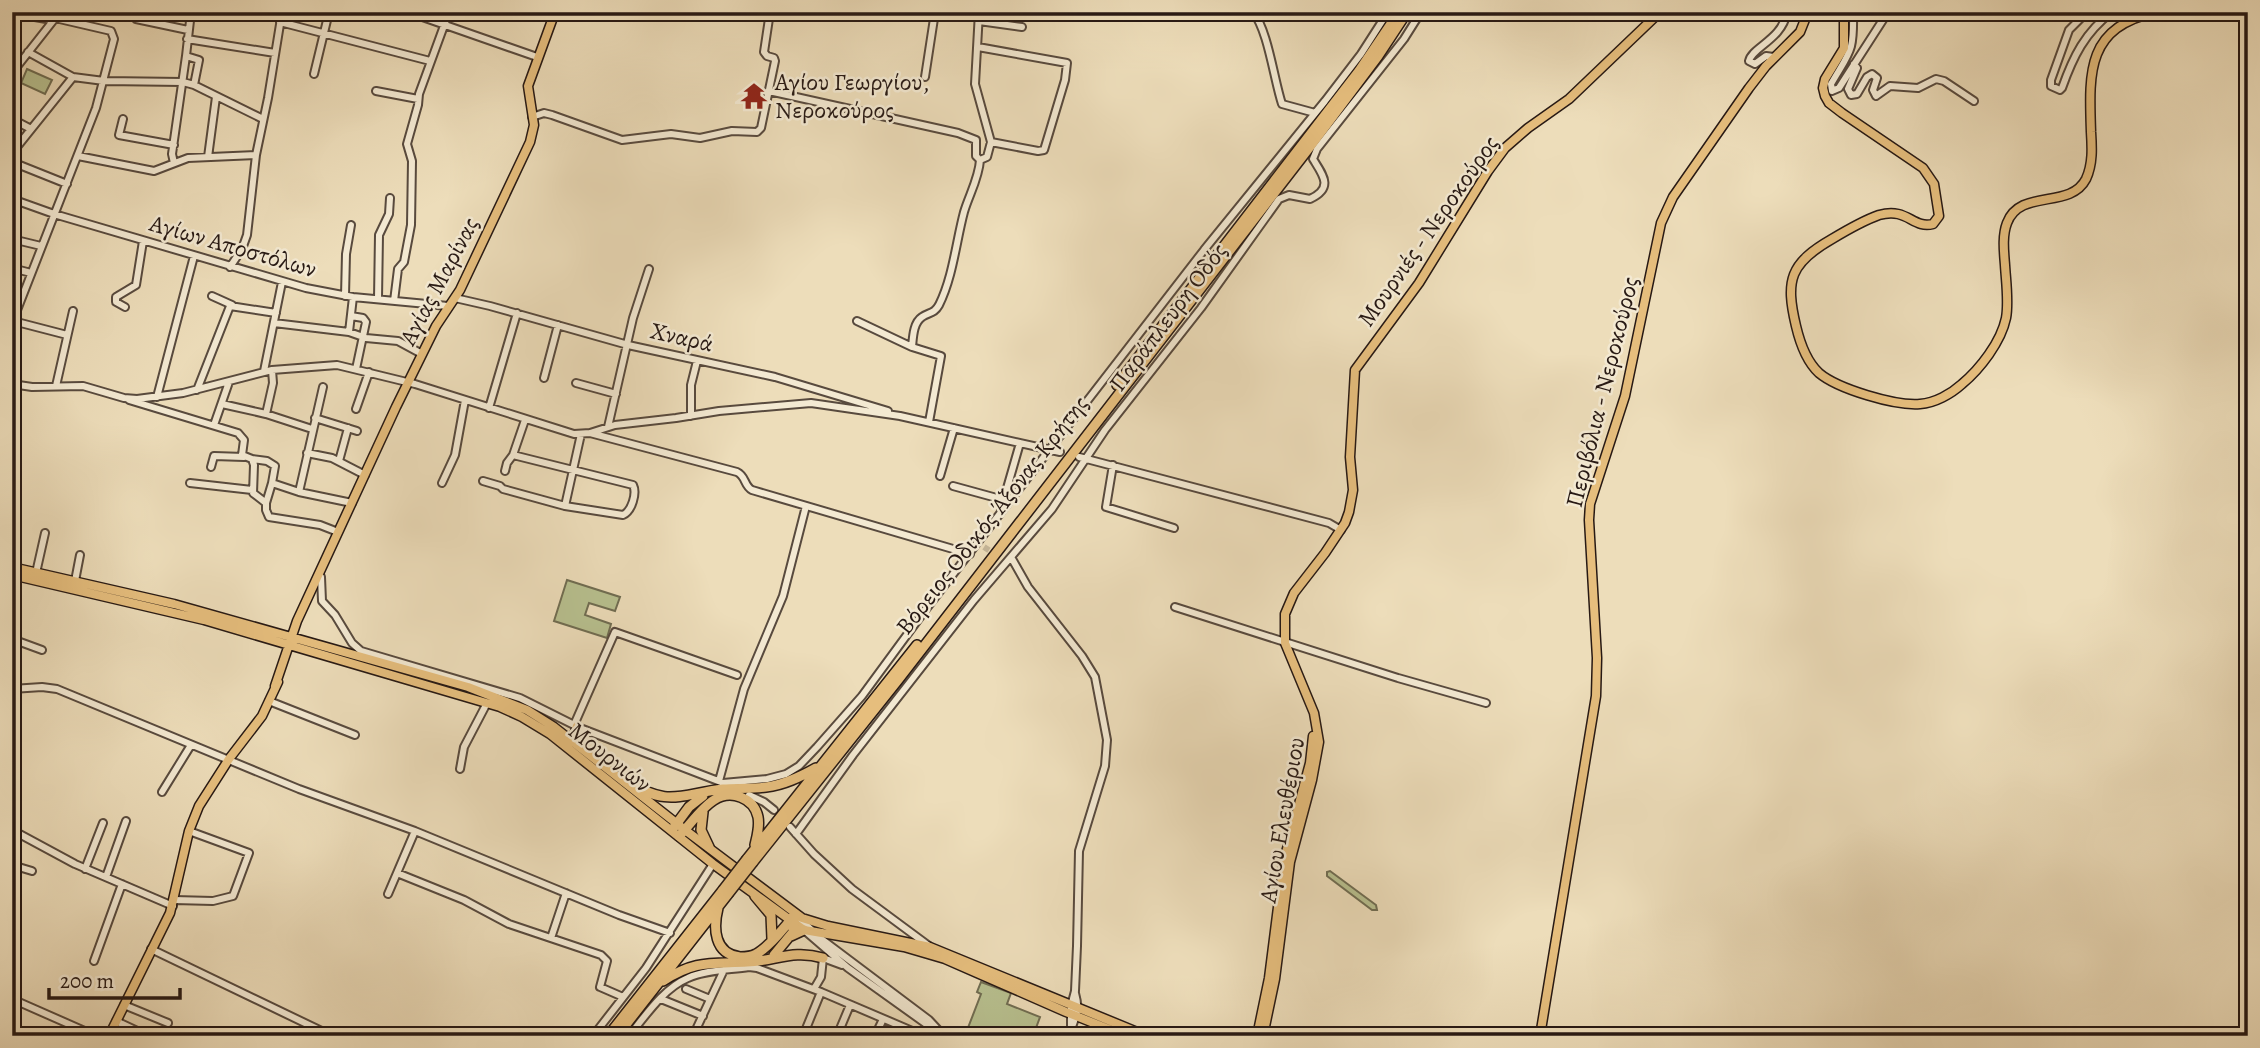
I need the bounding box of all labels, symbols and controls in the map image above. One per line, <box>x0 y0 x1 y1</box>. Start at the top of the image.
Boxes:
place label: Αγίου Γεωργίου, Νεροκούρος <box>774 66 930 126</box>
temple icon: Αγίου Γεωργίου, Νεροκούρος <box>739 81 769 111</box>
street label: Μουρνιές - Νεροκούρος <box>1350 129 1506 333</box>
street label: Αγίων Αποστόλων <box>145 207 320 285</box>
street label: Αγίας Μαρίνας <box>391 211 486 352</box>
street label: Παράπλευρη Οδός <box>1102 236 1234 398</box>
street label: Περιβόλια - Νεροκούρος <box>1558 273 1646 511</box>
street label: Χναρά <box>647 314 717 360</box>
street label: Βόρειος Οδικός Άξονας Κρήτης <box>888 389 1096 641</box>
street label: Μουρνιών <box>562 715 658 799</box>
street label: Αγίου Ελευθέριου <box>1252 735 1312 906</box>
scale bar <box>49 957 180 1001</box>
text: 200 m <box>60 967 114 995</box>

